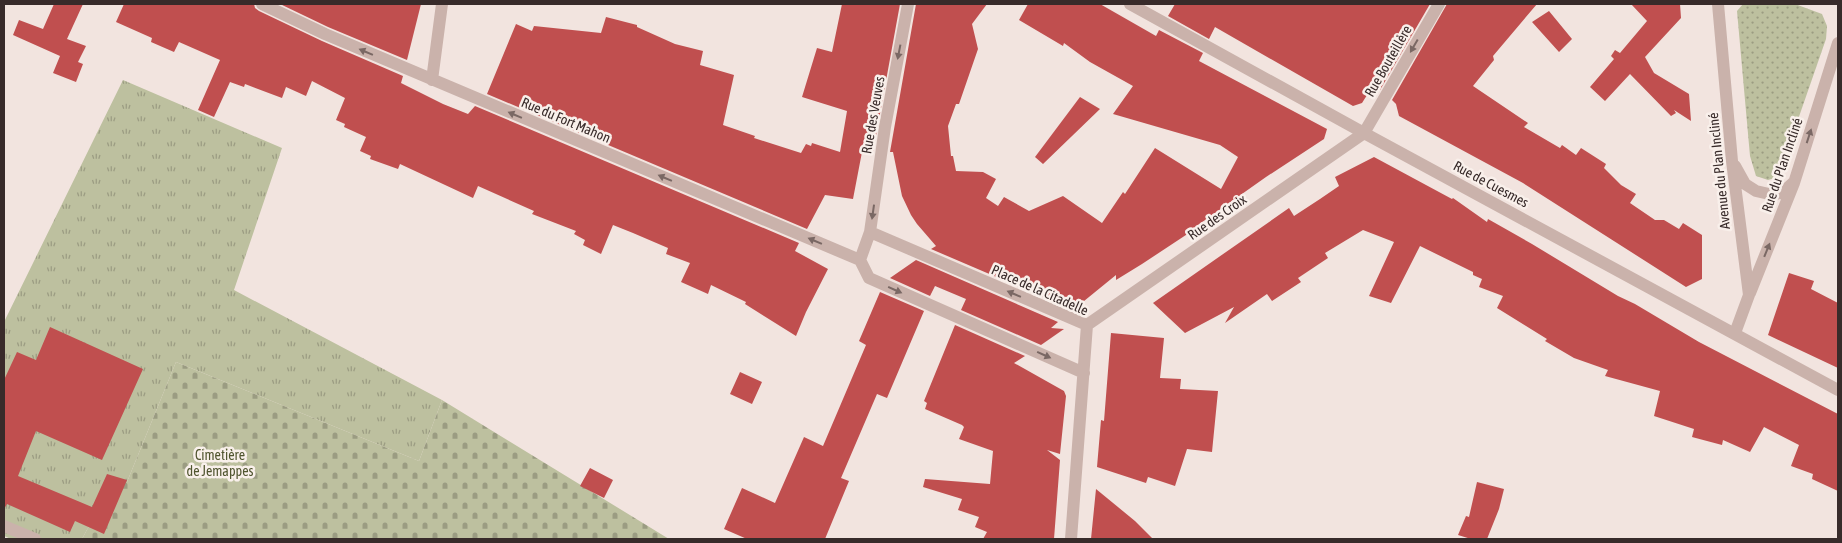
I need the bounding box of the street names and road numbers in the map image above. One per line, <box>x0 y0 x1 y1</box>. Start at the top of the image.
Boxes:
street label: Rue Bouteillère <box>1361 23 1415 99</box>
street label: Rue des Veuves <box>858 75 888 155</box>
street label: Rue du Fort Mahon <box>519 94 613 146</box>
street label: Avenue du Plan Incliné <box>1705 112 1733 230</box>
street label: Rue du Plan Incliné <box>1758 116 1806 214</box>
street label: Rue de Cuesmes <box>1451 158 1531 210</box>
street label: Rue des Croix <box>1185 191 1250 243</box>
street label: Place de la Citadelle <box>989 261 1091 319</box>

